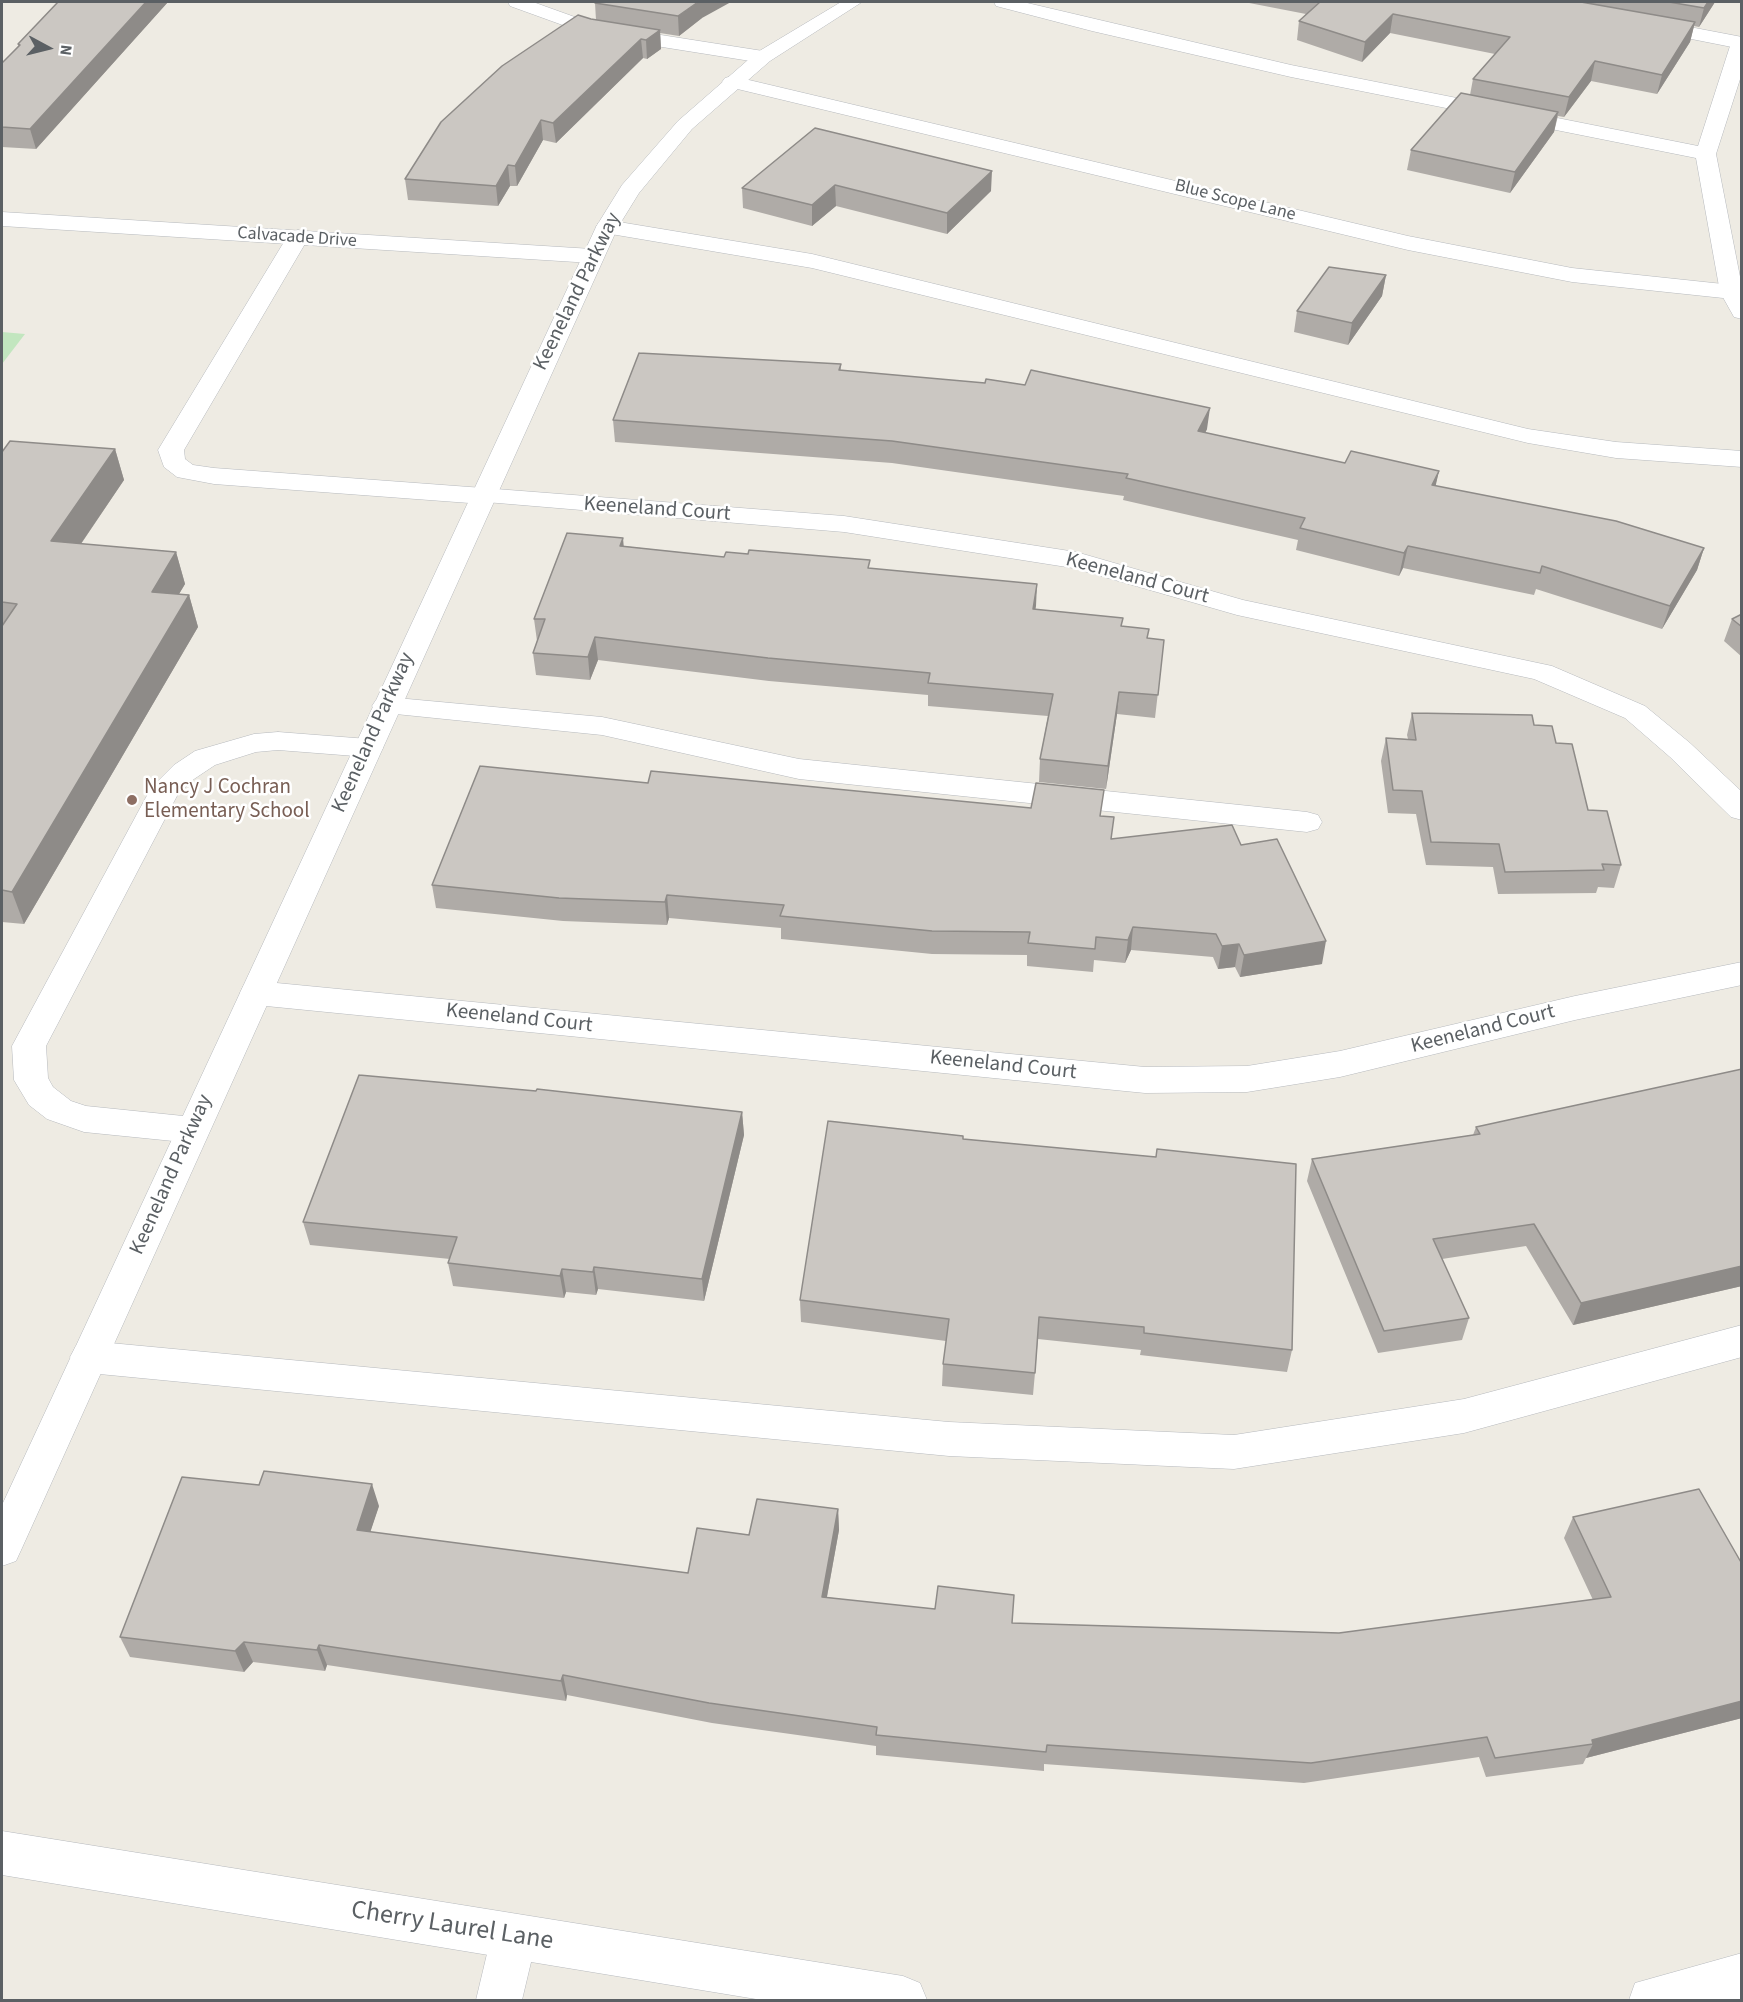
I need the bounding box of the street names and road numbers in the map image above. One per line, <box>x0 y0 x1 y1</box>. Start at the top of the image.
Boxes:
street label: Blue Scope Lane <box>1172 176 1298 226</box>
street label: Keeneland Parkway <box>529 209 627 375</box>
street label: Calvacade Drive <box>237 223 357 253</box>
street label: Keeneland Court <box>583 492 731 528</box>
street label: Keeneland Court <box>1063 548 1211 610</box>
street label: Keeneland Parkway <box>327 649 421 817</box>
street label: Keeneland Court <box>444 999 594 1039</box>
street label: Keeneland Court <box>1409 1000 1557 1060</box>
street label: Keeneland Court <box>928 1046 1078 1086</box>
street label: Keeneland Parkway <box>125 1091 219 1259</box>
street label: Cherry Laurel Lane <box>349 1896 555 1958</box>

